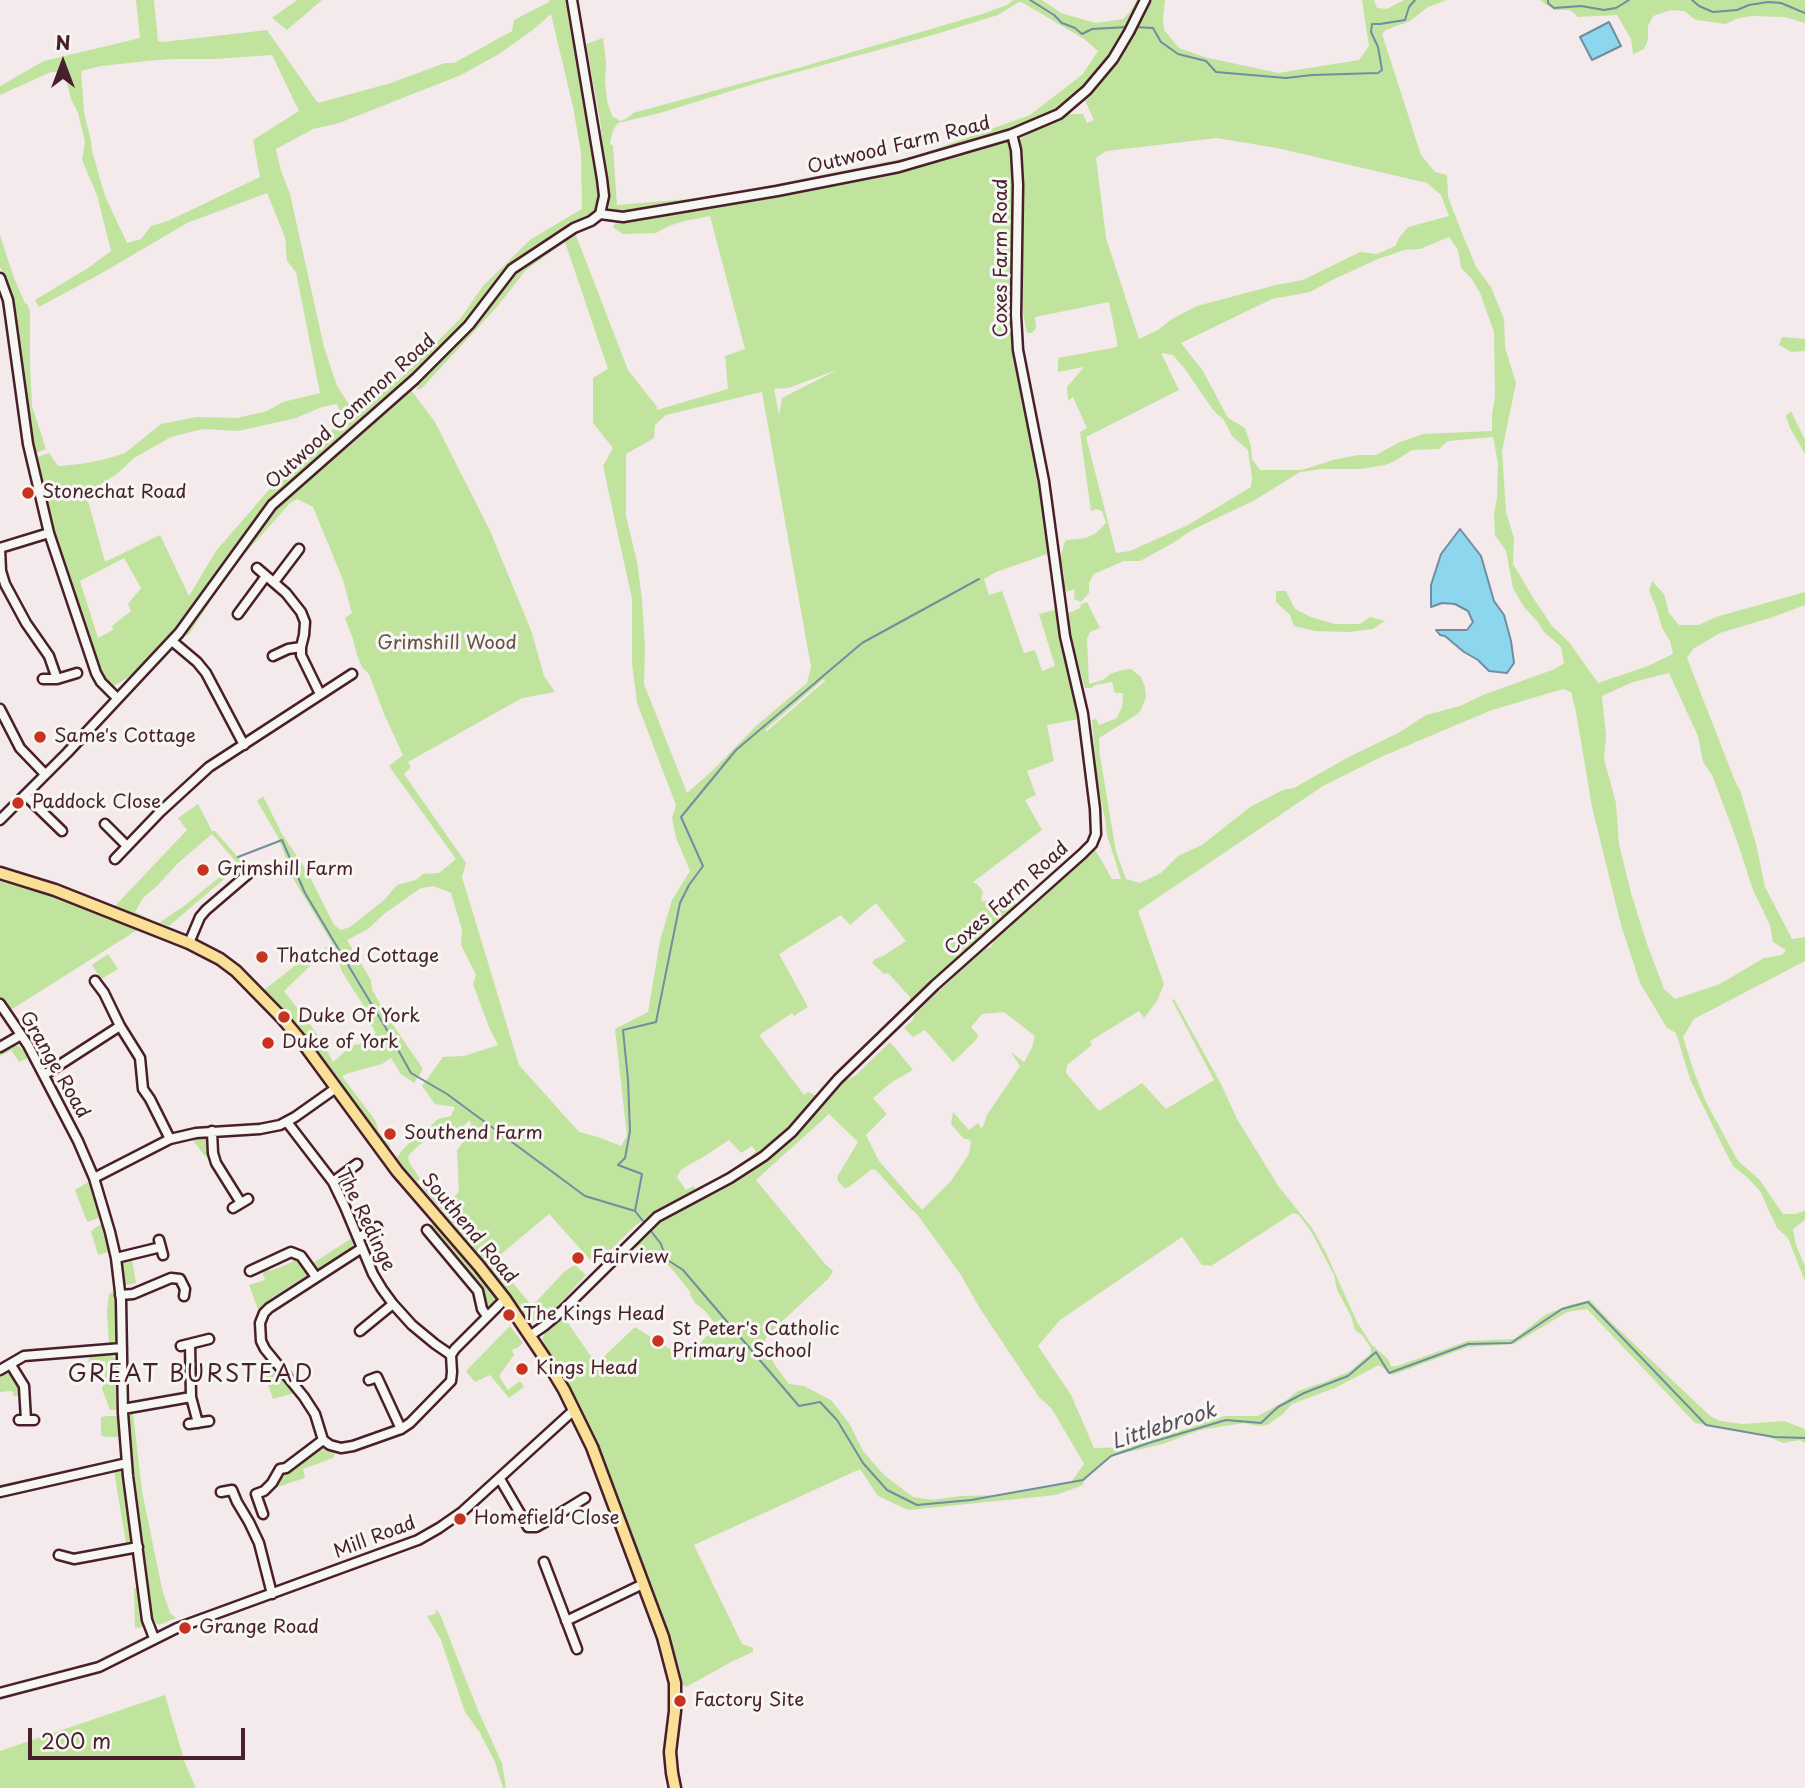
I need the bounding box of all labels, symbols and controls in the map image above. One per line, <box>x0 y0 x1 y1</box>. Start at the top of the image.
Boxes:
north arrow <box>28 28 98 98</box>
text: N <box>55 28 71 56</box>
street label: Outwood Farm Road <box>805 112 993 180</box>
street label: Coxes Farm Road <box>991 178 1013 338</box>
street label: Outwood Common Road <box>261 330 441 494</box>
place label: Stonechat Road <box>42 482 187 504</box>
marker: Stonechat Road <box>20 485 36 501</box>
park label: Grimshill Wood <box>377 633 517 655</box>
place label: Same's Cottage <box>54 726 196 748</box>
marker: Same's Cottage <box>32 729 48 745</box>
place label: Paddock Close <box>32 792 161 814</box>
marker: Paddock Close <box>10 795 26 811</box>
street label: Coxes Farm Road <box>940 837 1074 961</box>
place label: Grimshill Farm <box>217 859 353 881</box>
marker: Grimshill Farm <box>195 862 211 878</box>
place label: Thatched Cottage <box>276 946 439 968</box>
marker: Thatched Cottage <box>254 949 270 965</box>
place label: Duke Of York <box>298 1006 420 1028</box>
street label: Grange Road <box>14 1007 94 1123</box>
marker: Duke Of York <box>276 1009 292 1025</box>
place label: Duke of York <box>282 1032 399 1054</box>
marker: Duke of York <box>260 1035 276 1051</box>
place label: Southend Farm <box>404 1123 543 1145</box>
marker: Southend Farm <box>382 1126 398 1142</box>
street label: The Redinge <box>330 1165 400 1275</box>
street label: Southend Road <box>416 1169 522 1289</box>
place label: Fairview <box>592 1247 669 1269</box>
marker: Fairview <box>570 1250 586 1266</box>
place label: The Kings Head <box>523 1304 665 1326</box>
marker: The Kings Head <box>501 1307 517 1323</box>
place label: St Peter's Catholic Primary School <box>672 1319 839 1363</box>
marker: St Peter's Catholic Primary School <box>650 1333 666 1349</box>
place label: Kings Head <box>536 1358 638 1380</box>
marker: Kings Head <box>514 1361 530 1377</box>
district label: GREAT BURSTEAD <box>72 1362 310 1390</box>
water label: Littlebrook <box>1108 1398 1220 1456</box>
place label: Homefield Close <box>474 1508 620 1530</box>
marker: Homefield Close <box>452 1511 468 1527</box>
street label: Mill Road <box>331 1512 419 1564</box>
place label: Grange Road <box>199 1617 319 1639</box>
marker: Grange Road <box>177 1620 193 1636</box>
place label: Factory Site <box>694 1690 804 1712</box>
marker: Factory Site <box>672 1693 688 1709</box>
scale bar <box>32 1714 248 1758</box>
text: 200 m <box>41 1724 111 1756</box>

